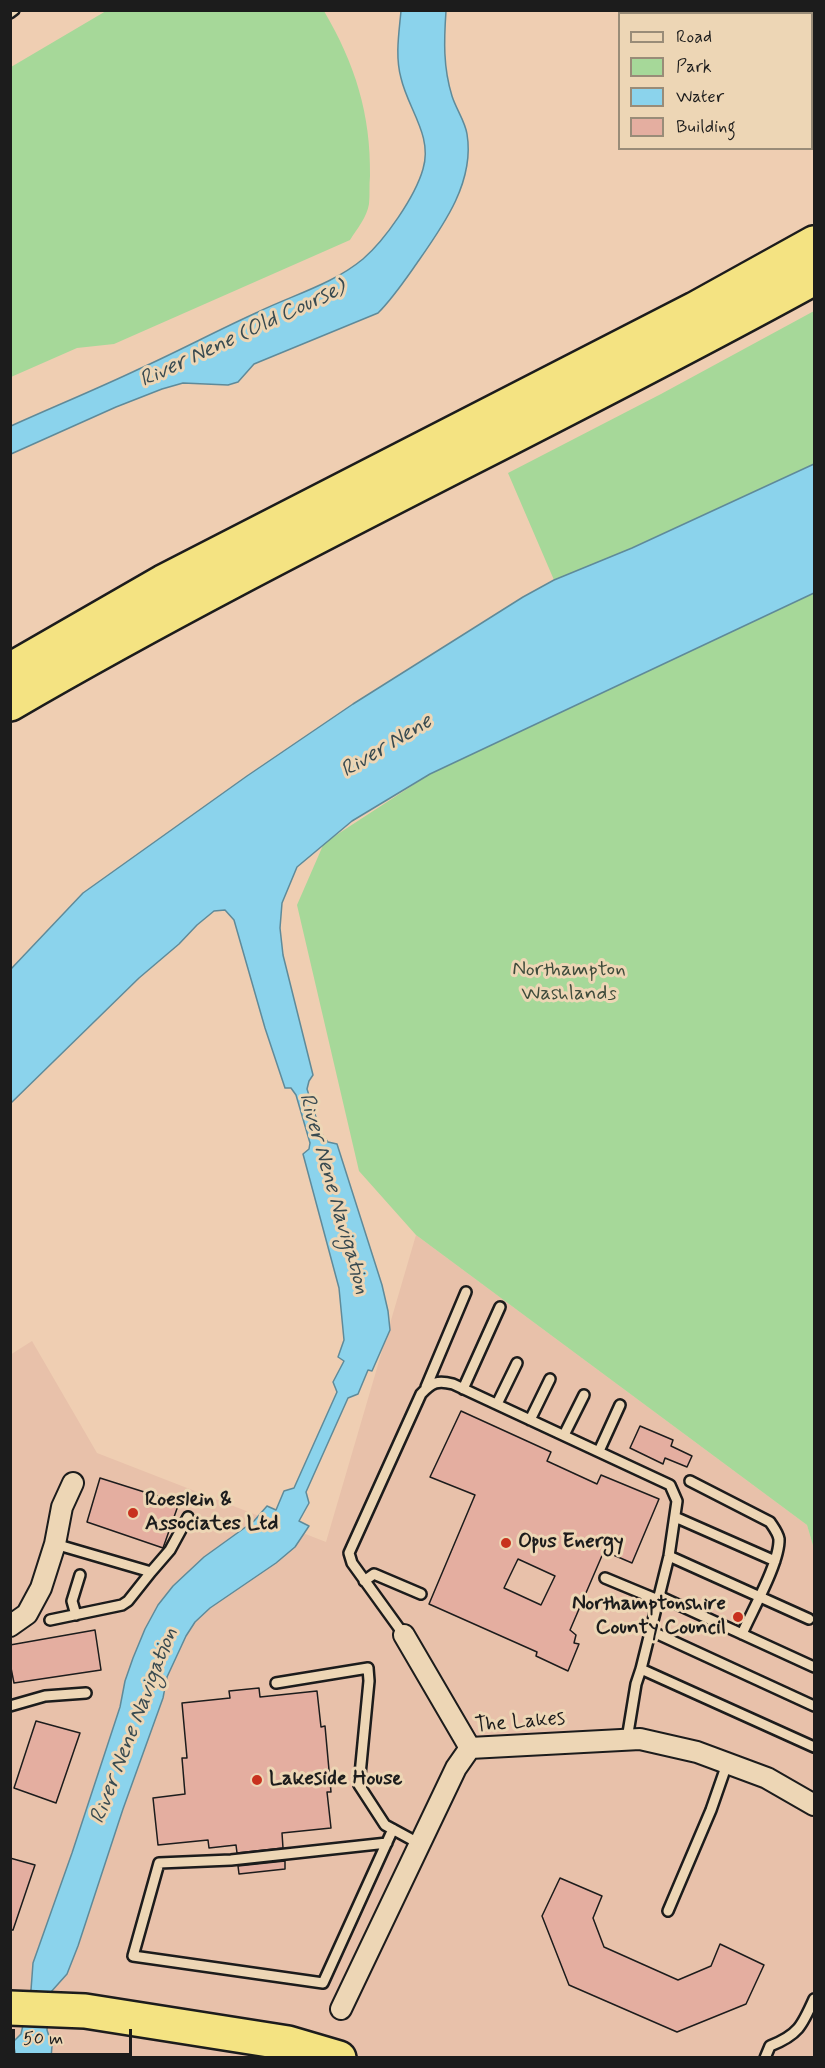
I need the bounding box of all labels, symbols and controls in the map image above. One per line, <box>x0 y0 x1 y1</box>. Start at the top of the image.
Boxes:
legend <box>618 12 813 150</box>
text: Road <box>676 25 712 49</box>
text: Park <box>676 55 712 79</box>
text: Water <box>676 85 724 109</box>
text: Building <box>676 115 736 139</box>
water label: River Nene (Old Course) <box>136 276 350 394</box>
water label: River Nene <box>337 709 437 785</box>
park label: Northampton Washlands <box>512 958 626 1008</box>
water label: River Nene Navigation <box>292 1090 374 1298</box>
place label: Roeslein & Associates Ltd <box>145 1488 278 1538</box>
marker: Roeslein & Associates Ltd <box>126 1506 140 1520</box>
place label: Opus Energy <box>518 1530 624 1556</box>
marker: Opus Energy <box>499 1536 513 1550</box>
place label: Northamptonshire County Council <box>572 1592 726 1642</box>
marker: Northamptonshire County Council <box>731 1610 745 1624</box>
water label: River Nene Navigation <box>85 1624 185 1828</box>
street label: The Lakes <box>474 1706 566 1740</box>
place label: Lakeside House <box>269 1767 402 1793</box>
marker: Lakeside House <box>250 1773 264 1787</box>
scale bar <box>15 2017 135 2055</box>
text: 50 m <box>23 2027 63 2051</box>

